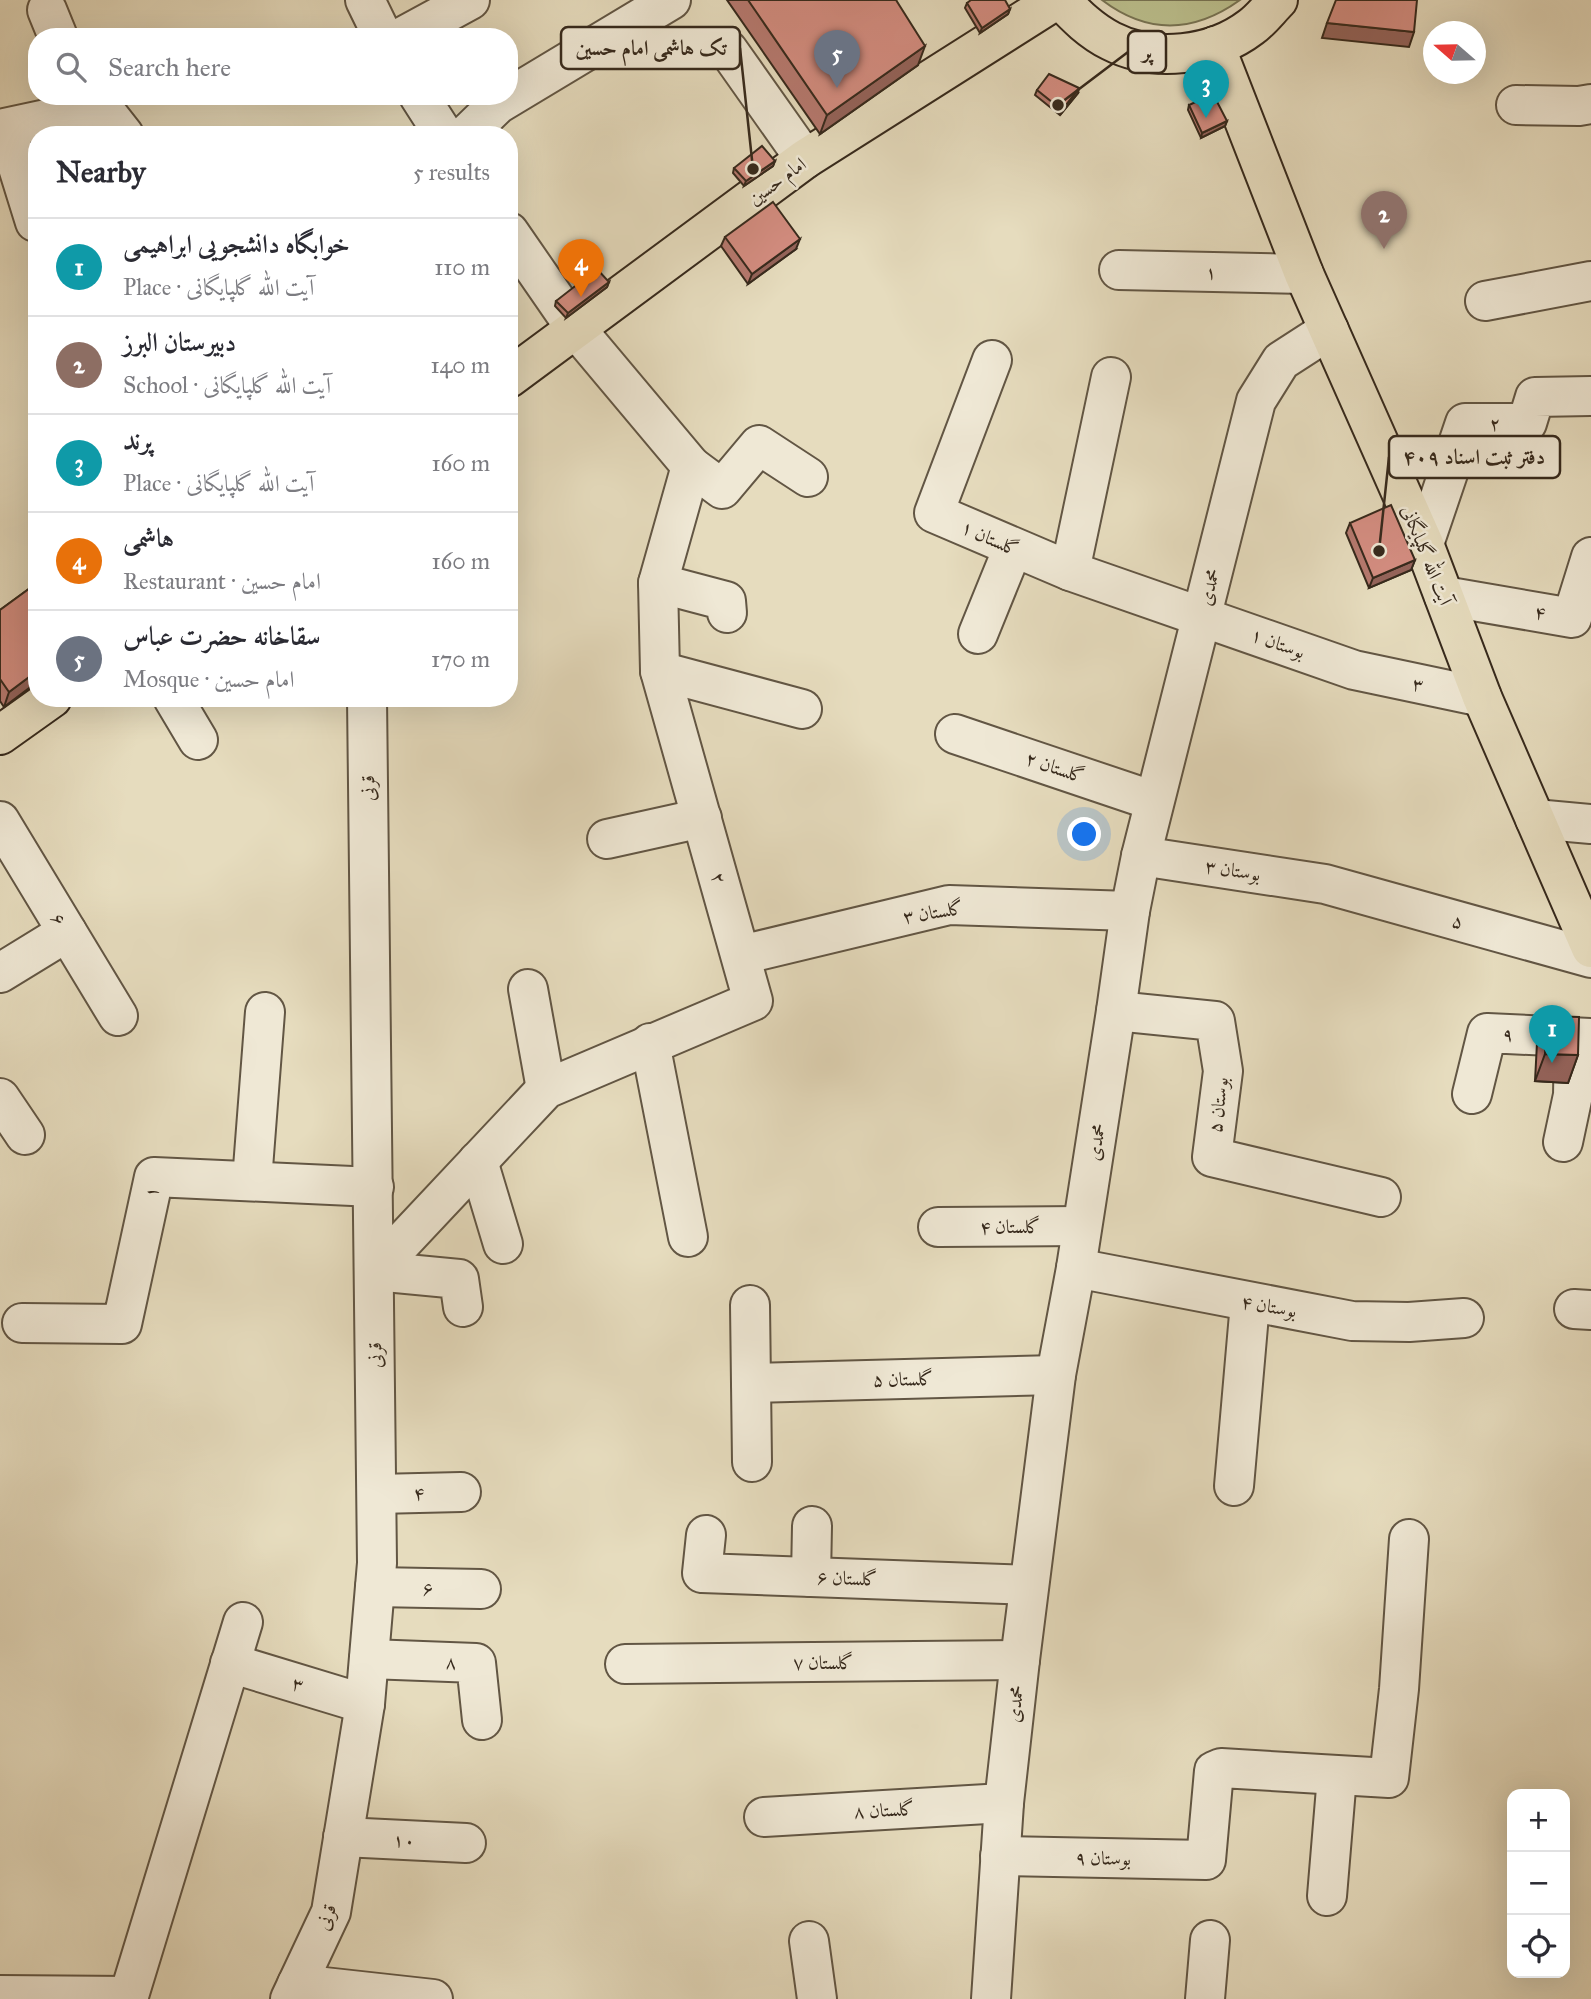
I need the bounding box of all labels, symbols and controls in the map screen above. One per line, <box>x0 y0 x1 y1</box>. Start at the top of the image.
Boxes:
north arrow <box>1423 21 1486 84</box>
callout: تک هاشمی امام حسین <box>561 27 740 69</box>
search box <box>28 28 518 105</box>
pin: 5 <box>814 30 860 88</box>
callout: پر <box>1128 31 1166 73</box>
text: تک هاشمی امام حسین <box>575 35 728 67</box>
text: پر <box>1140 39 1154 66</box>
icon: search <box>52 48 90 86</box>
text: Search here <box>108 51 231 83</box>
pin: 3 <box>1183 60 1229 118</box>
street label: امام حسین <box>743 152 813 214</box>
text: Nearby <box>56 154 146 190</box>
text: 5 results <box>413 158 490 186</box>
pin: 2 <box>1361 191 1407 249</box>
text: خوابگاه دانشجویی ابراهیمی <box>123 228 350 260</box>
pin: 4 <box>558 239 604 297</box>
text: 1 <box>74 253 84 281</box>
text: 110 m <box>434 253 490 281</box>
street label: ۱ <box>1205 260 1217 284</box>
text: Place · آیت الله گلپایگانی <box>123 273 314 301</box>
text: دبیرستان البرز <box>123 326 236 358</box>
text: 2 <box>73 351 85 379</box>
text: 140 m <box>430 351 490 379</box>
text: School · آیت الله گلپایگانی <box>123 371 331 399</box>
street label: ۲ <box>1489 412 1501 435</box>
text: پرند <box>123 424 153 456</box>
callout: دفتر ثبت اسناد ۴۰۹ <box>1389 436 1560 478</box>
text: دفتر ثبت اسناد ۴۰۹ <box>1403 444 1545 470</box>
text: 3 <box>74 449 84 477</box>
text: 160 m <box>432 449 490 477</box>
text: Place · آیت الله گلپایگانی <box>123 469 314 497</box>
street label: آیت الله گلپایگانی <box>1396 501 1461 610</box>
street label: گلستان ۱ <box>958 515 1022 561</box>
text: هاشمی <box>123 522 174 554</box>
text: 4 <box>73 547 85 575</box>
text: 160 m <box>432 547 490 575</box>
street label: محمدی <box>1193 566 1225 608</box>
text: Restaurant · امام حسین <box>123 567 321 595</box>
street label: ۴ <box>1533 600 1547 624</box>
text: سقاخانه حضرت عباس <box>123 620 321 652</box>
street label: بوستان ۱ <box>1247 623 1308 664</box>
text: 5 <box>74 645 84 673</box>
text: 170 m <box>431 645 490 673</box>
text: Mosque · امام حسین <box>123 665 295 693</box>
street label: ۳ <box>1410 672 1426 696</box>
street label: گلستان ۲ <box>1023 746 1087 788</box>
street label: قرنی <box>356 775 381 801</box>
your location <box>1067 817 1101 851</box>
street label: بوستان ۳ <box>1203 854 1262 887</box>
street label: ۲ <box>706 869 732 887</box>
street label: گلستان ۳ <box>901 896 965 928</box>
street label: ۶ <box>46 908 72 930</box>
street label: ۵ <box>1449 908 1467 934</box>
pin: 1 <box>1529 1005 1575 1063</box>
street label: ۹ <box>1502 1022 1514 1046</box>
street label: بوستان ۵ <box>1203 1076 1234 1134</box>
street label: محمدی <box>1082 1122 1110 1162</box>
street label: ۱ <box>139 1184 163 1200</box>
street label: گلستان ۴ <box>980 1215 1040 1238</box>
street label: بوستان ۴ <box>1239 1290 1299 1323</box>
street label: قرنی <box>363 1342 388 1368</box>
street label: گلستان ۵ <box>872 1367 934 1391</box>
street label: ۴ <box>413 1481 425 1505</box>
street label: گلستان ۶ <box>816 1565 878 1591</box>
street label: ۶ <box>422 1576 434 1600</box>
street label: ۸ <box>445 1650 457 1674</box>
street label: گلستان ۷ <box>793 1651 853 1674</box>
street label: ۳ <box>289 1671 307 1697</box>
street label: محمدی <box>1002 1684 1028 1724</box>
map controls <box>1507 1789 1570 1978</box>
button: + <box>1507 1789 1570 1852</box>
street label: گلستان ۸ <box>853 1797 915 1823</box>
street label: ۱۰ <box>392 1828 416 1852</box>
street label: بوستان ۹ <box>1075 1846 1131 1871</box>
button: − <box>1507 1852 1570 1915</box>
street label: قرنی <box>311 1901 342 1934</box>
button: locate <box>1507 1915 1570 1978</box>

